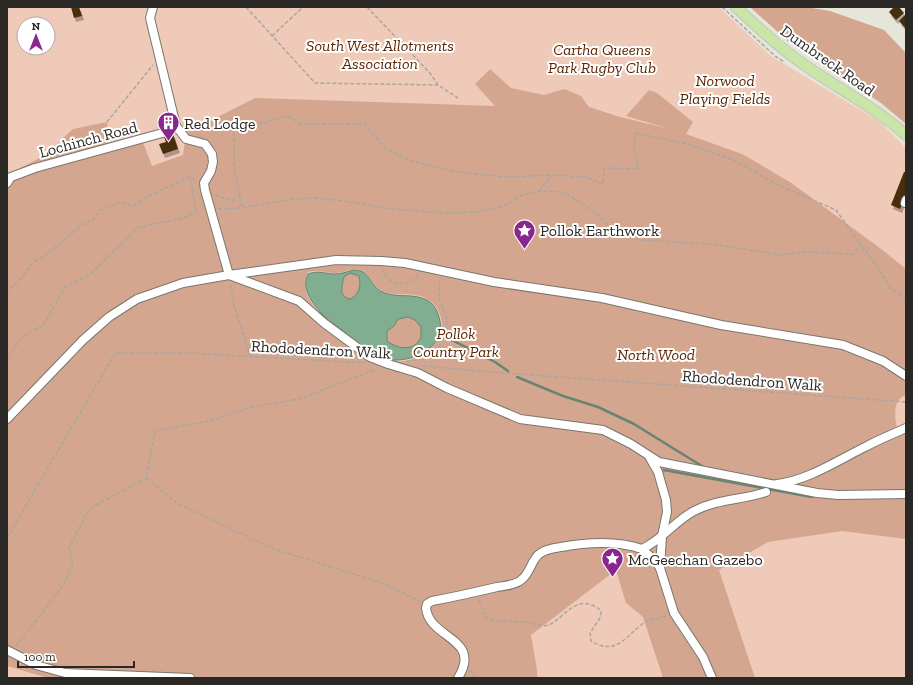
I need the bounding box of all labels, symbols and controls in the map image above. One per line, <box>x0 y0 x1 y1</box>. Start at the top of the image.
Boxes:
north arrow <box>16 16 56 56</box>
text: N <box>32 20 41 33</box>
street label: Dumbreck Road <box>777 21 879 100</box>
park label: South West Allotments Association <box>306 36 454 73</box>
park label: Cartha Queens Park Rugby Club <box>548 40 656 77</box>
park label: Norwood Playing Fields <box>680 71 771 108</box>
building icon: Red Lodge <box>156 110 182 143</box>
place label: Red Lodge <box>184 114 256 133</box>
street label: Lochinch Road <box>37 117 140 162</box>
place icon: Pollok Earthwork <box>511 217 537 250</box>
place label: Pollok Earthwork <box>540 221 660 240</box>
park label: Pollok Country Park <box>413 324 499 361</box>
street label: Rhododendron Walk <box>251 336 392 363</box>
park label: North Wood <box>617 345 695 364</box>
street label: Rhododendron Walk <box>681 366 823 395</box>
place icon: McGeechan Gazebo <box>600 546 626 579</box>
place label: McGeechan Gazebo <box>628 550 763 569</box>
scale bar <box>18 643 134 669</box>
text: 100 m <box>24 650 56 664</box>

